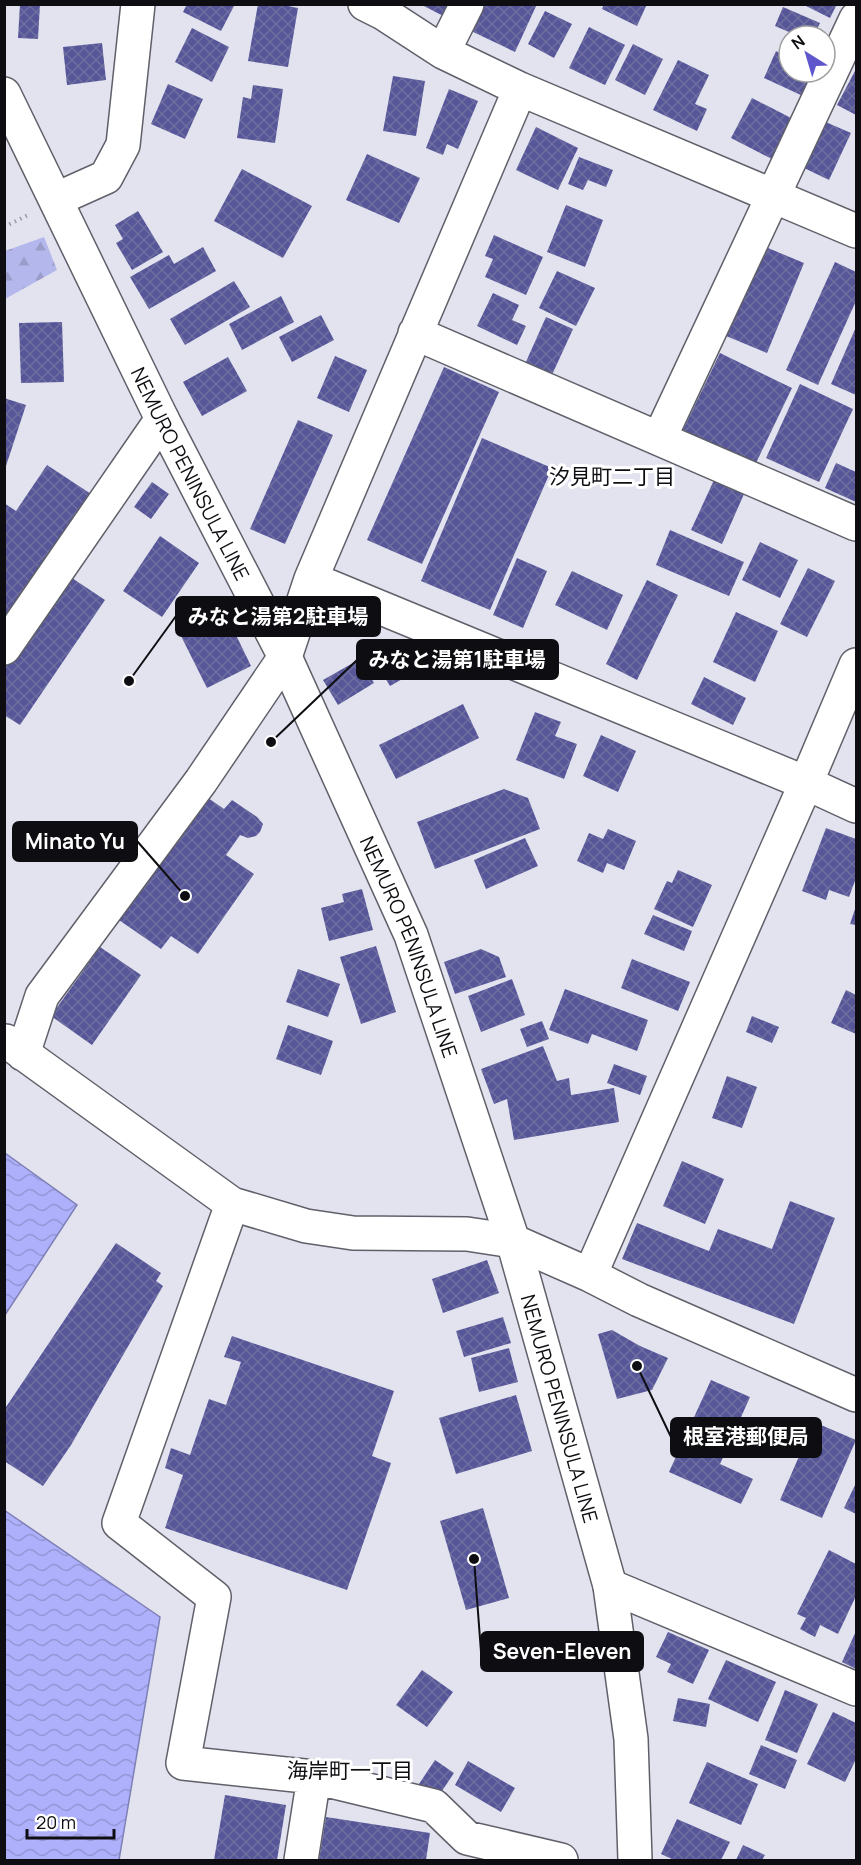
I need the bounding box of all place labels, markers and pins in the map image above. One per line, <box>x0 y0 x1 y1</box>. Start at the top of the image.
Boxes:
callout: みなと湯第2駐車場 <box>176 597 380 636</box>
callout: みなと湯第1駐車場 <box>357 640 558 679</box>
callout: Minato Yu <box>13 822 137 861</box>
callout: 根室港郵便局 <box>671 1418 821 1457</box>
callout: Seven-Eleven <box>481 1632 643 1671</box>

